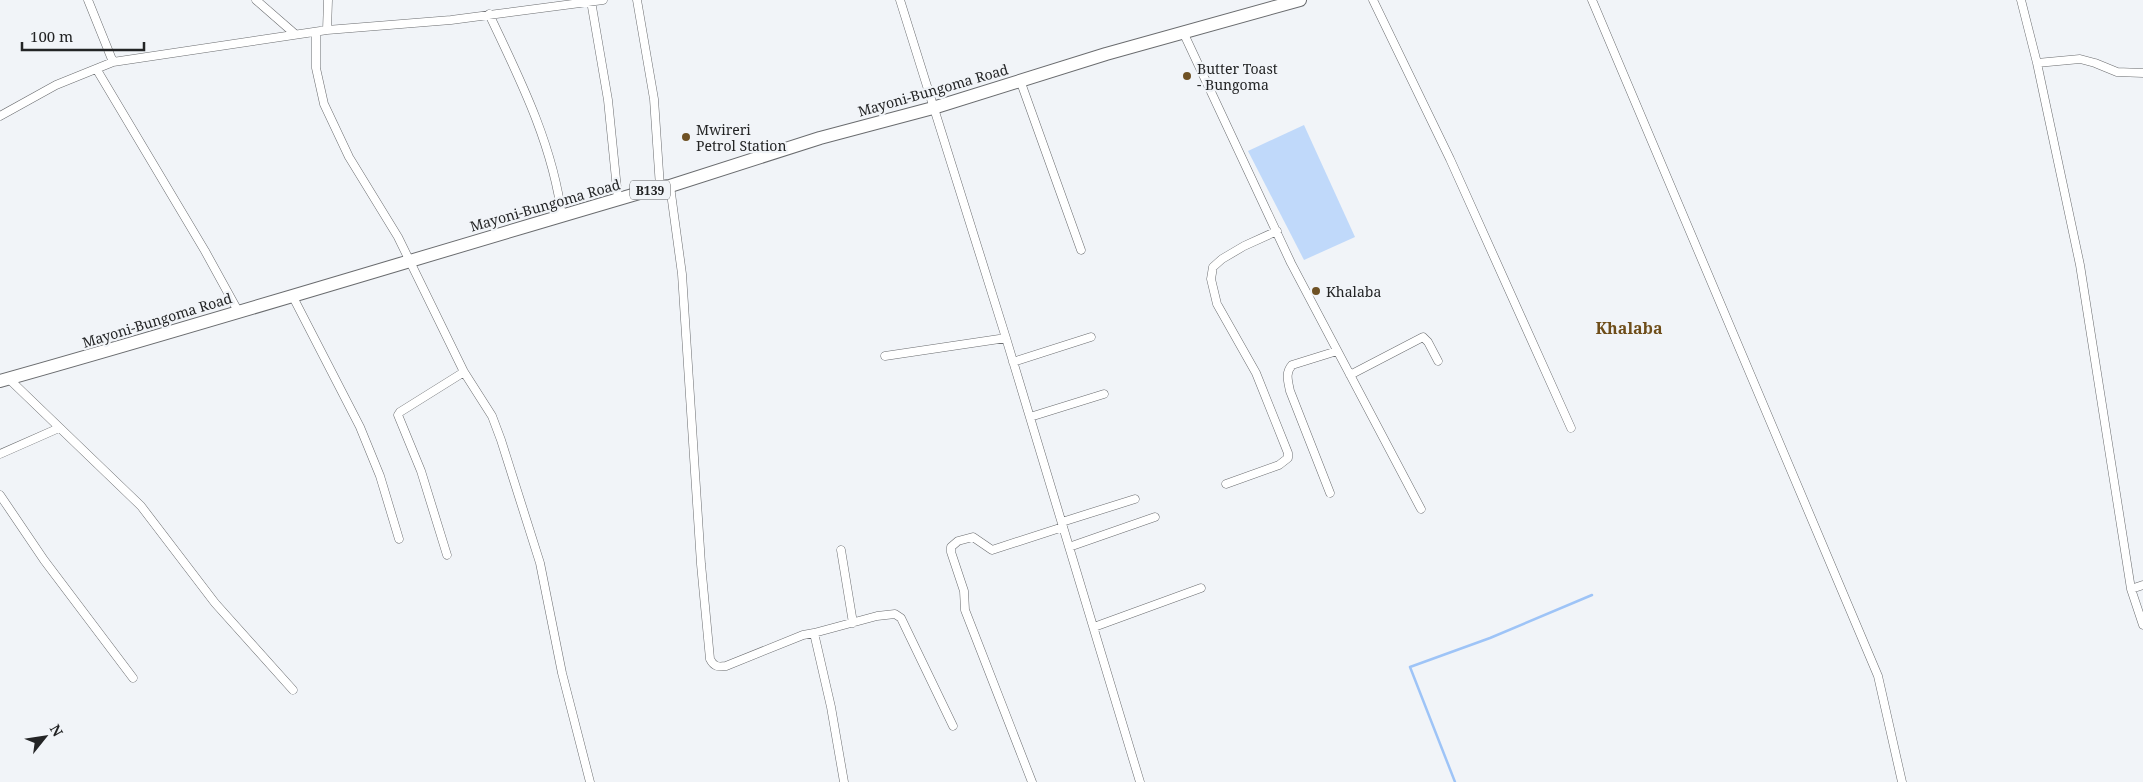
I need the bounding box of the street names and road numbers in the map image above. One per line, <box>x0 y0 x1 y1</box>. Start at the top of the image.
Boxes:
street label: Mayoni-Bungoma Road <box>856 59 1011 121</box>
street label: Mayoni-Bungoma Road <box>468 174 623 236</box>
road number: B139 <box>630 180 670 200</box>
street label: Mayoni-Bungoma Road <box>80 288 235 352</box>

